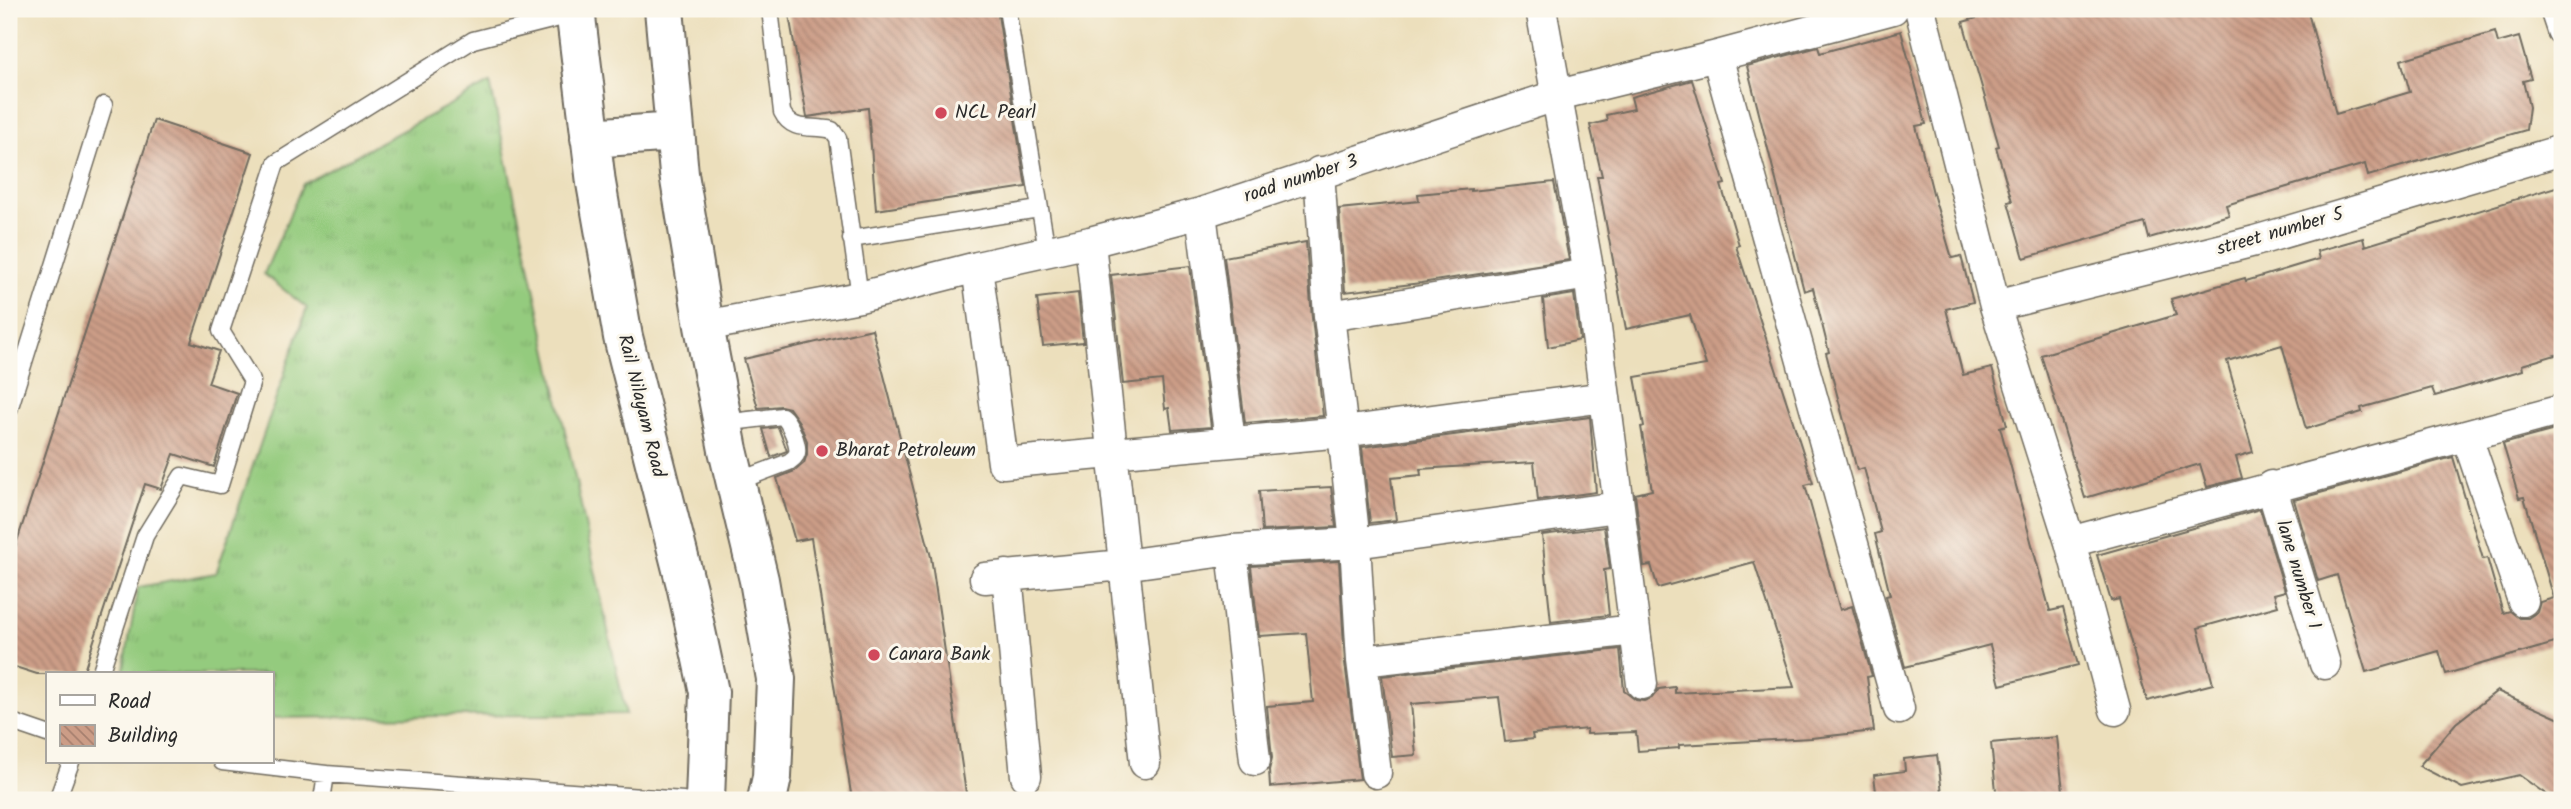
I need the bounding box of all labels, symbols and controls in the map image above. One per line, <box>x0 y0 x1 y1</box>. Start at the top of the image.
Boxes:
place label: NCL Pearl <box>955 98 1036 128</box>
marker: NCL Pearl <box>933 105 949 121</box>
street label: road number 3 <box>1240 146 1362 212</box>
street label: street number 5 <box>2213 199 2349 264</box>
street label: Rail Nilayam Road <box>609 331 673 481</box>
place label: Bharat Petroleum <box>836 436 976 466</box>
marker: Bharat Petroleum <box>814 443 830 459</box>
street label: lane number 1 <box>2267 517 2329 633</box>
place label: Canara Bank <box>888 640 990 670</box>
marker: Canara Bank <box>866 647 882 663</box>
legend <box>46 672 273 764</box>
text: Road <box>108 686 151 719</box>
text: Building <box>108 720 178 753</box>

